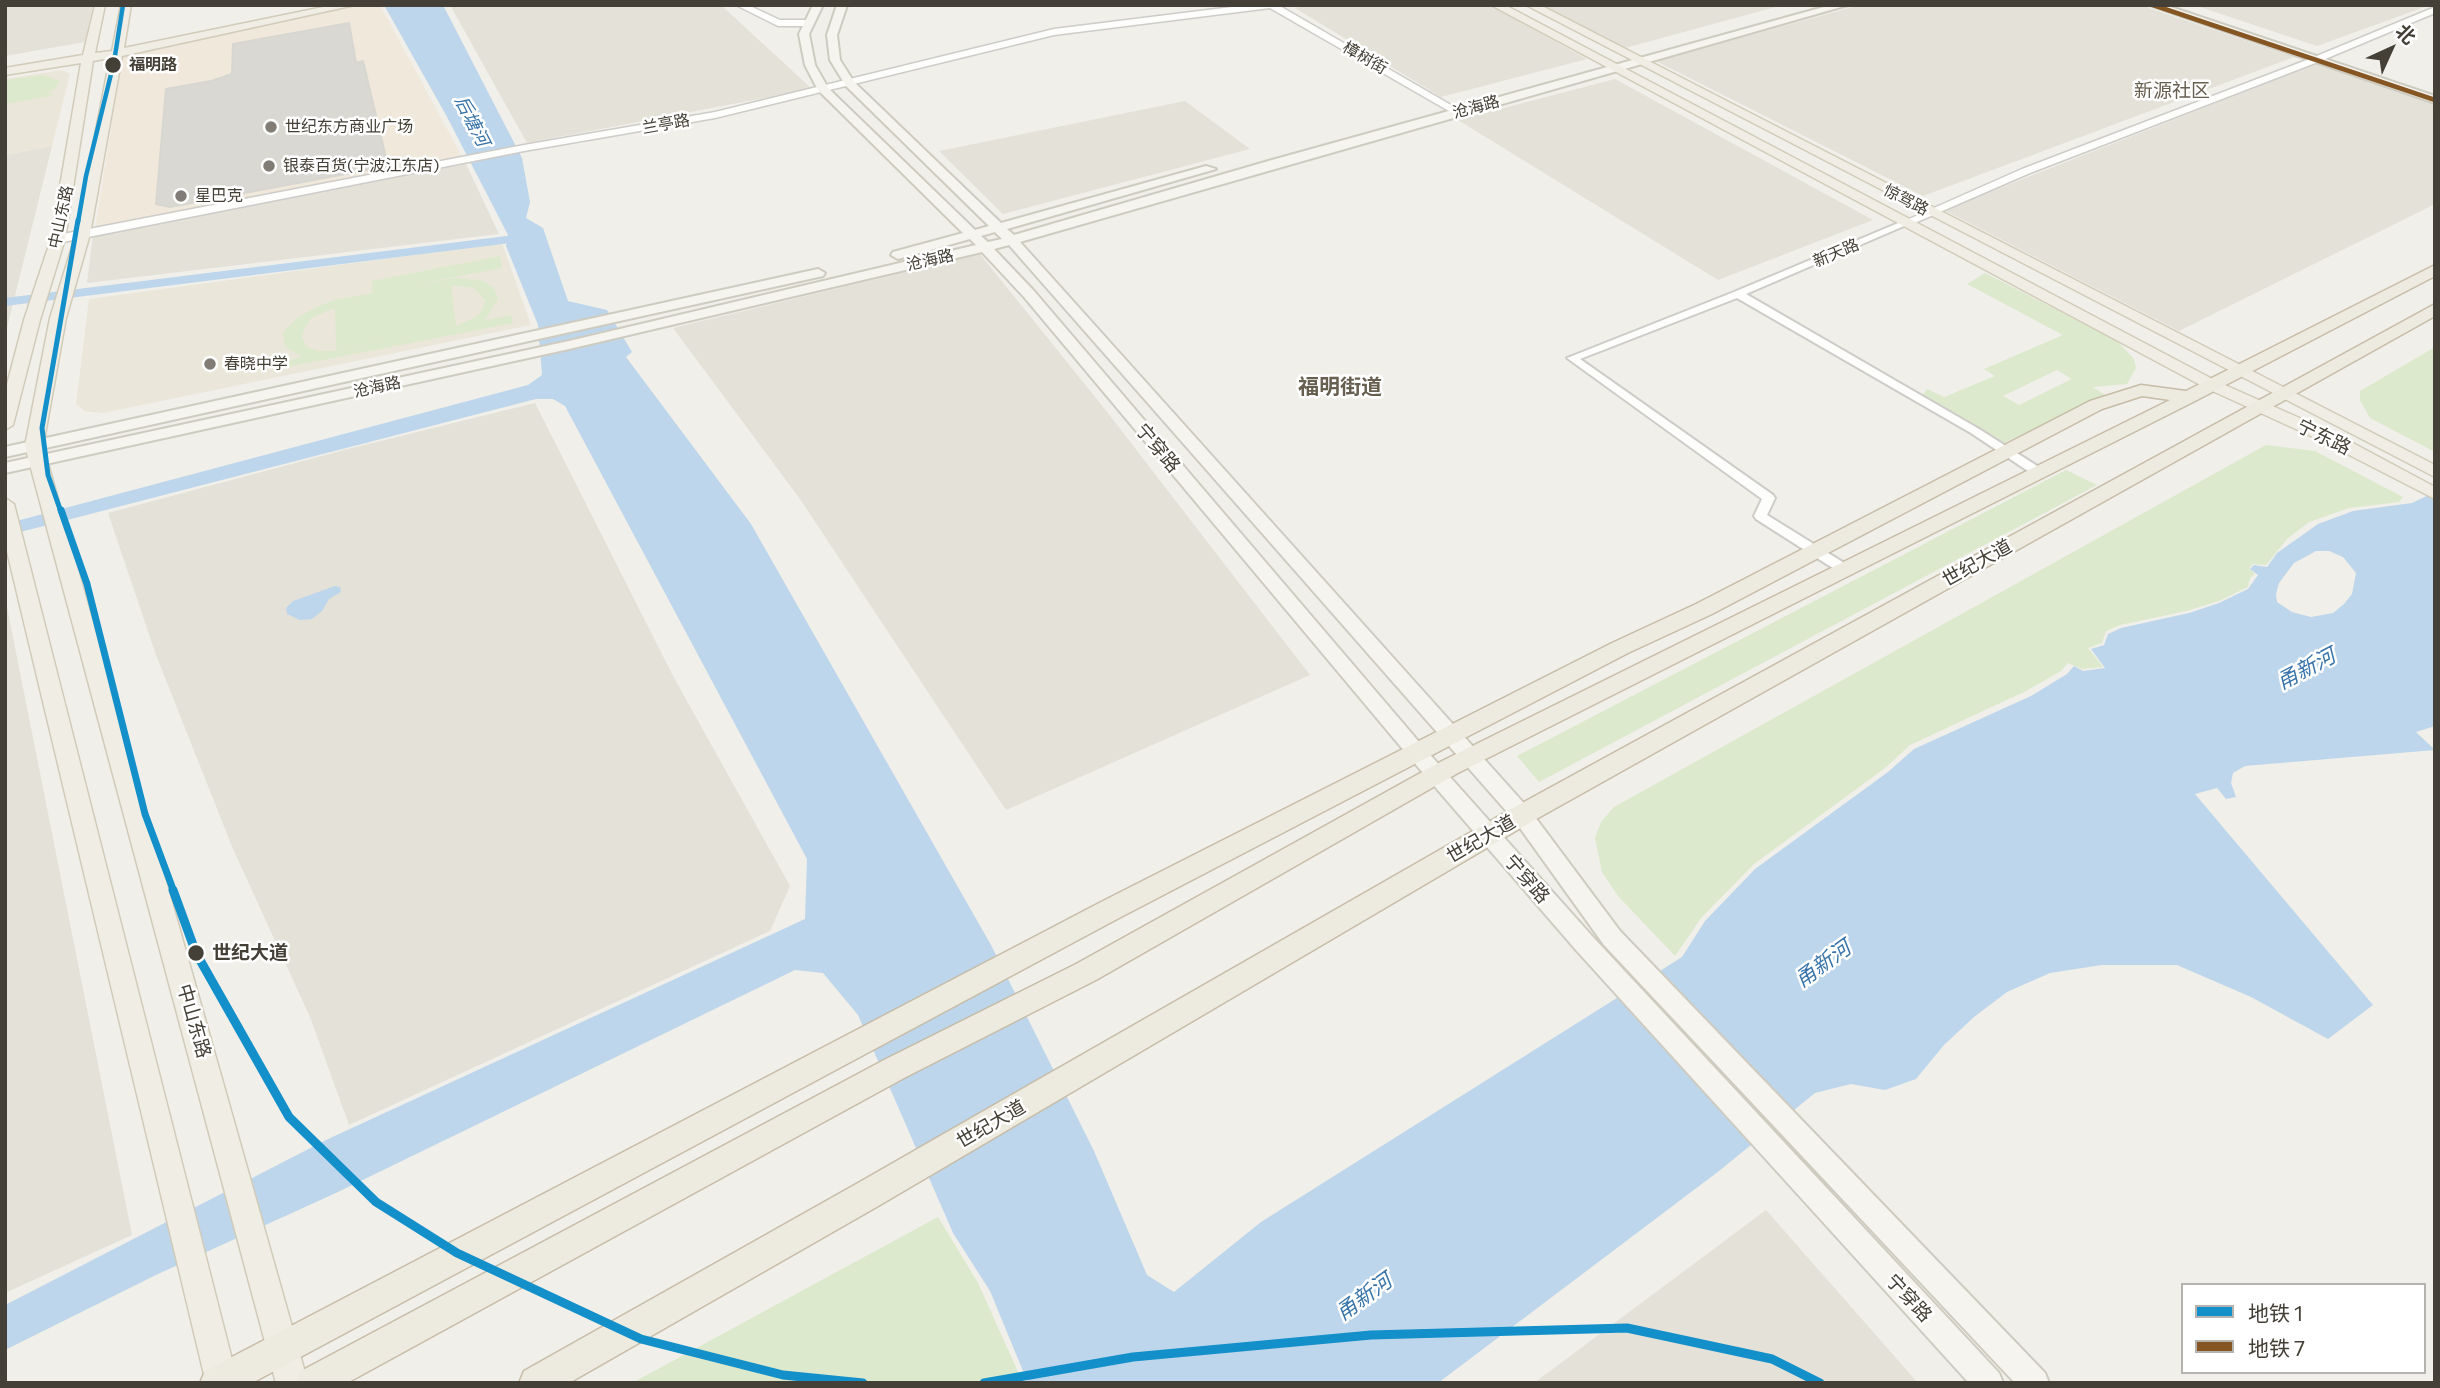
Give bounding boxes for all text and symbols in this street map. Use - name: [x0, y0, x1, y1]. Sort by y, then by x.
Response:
- north arrow: [2356, 14, 2426, 84]
- text: 北: [2391, 19, 2421, 49]
- street label: 樟树街: [1339, 38, 1391, 78]
- marker: 福明路: [103, 55, 123, 75]
- place label: 福明路: [129, 55, 177, 75]
- district label: 新源社区: [2134, 80, 2210, 102]
- water label: 后塘河: [450, 92, 494, 150]
- street label: 沧海路: [1450, 92, 1502, 122]
- street label: 兰亭路: [641, 110, 691, 138]
- place label: 世纪东方商业广场: [285, 117, 413, 137]
- marker: 世纪东方商业广场: [263, 119, 279, 135]
- place label: 银泰百货(宁波江东店): [283, 156, 439, 176]
- marker: 银泰百货(宁波江东店): [261, 158, 277, 174]
- street label: 惊驾路: [1880, 181, 1932, 219]
- street label: 中山东路: [45, 184, 77, 250]
- place label: 星巴克: [195, 186, 243, 206]
- marker: 星巴克: [173, 188, 189, 204]
- street label: 新天路: [1810, 235, 1862, 271]
- street label: 沧海路: [904, 245, 956, 275]
- place label: 春晓中学: [224, 354, 288, 374]
- marker: 春晓中学: [202, 356, 218, 372]
- street label: 沧海路: [352, 373, 402, 401]
- district label: 福明街道: [1298, 374, 1382, 400]
- street label: 宁东路: [2293, 414, 2355, 460]
- street label: 宁穿路: [1131, 419, 1185, 477]
- street label: 世纪大道: [1938, 535, 2016, 591]
- water label: 甬新河: [2272, 643, 2340, 695]
- street label: 世纪大道: [1442, 810, 1520, 868]
- street label: 宁穿路: [1500, 850, 1554, 908]
- water label: 甬新河: [1790, 935, 1856, 993]
- place label: 世纪大道: [212, 942, 288, 964]
- marker: 世纪大道: [186, 943, 206, 963]
- street label: 中山东路: [173, 981, 215, 1061]
- street label: 世纪大道: [952, 1095, 1030, 1153]
- water label: 甬新河: [1331, 1268, 1397, 1326]
- street label: 宁穿路: [1881, 1269, 1937, 1327]
- legend: [2181, 1283, 2426, 1374]
- text: 地铁 1: [2248, 1300, 2303, 1325]
- text: 地铁 7: [2248, 1335, 2305, 1360]

